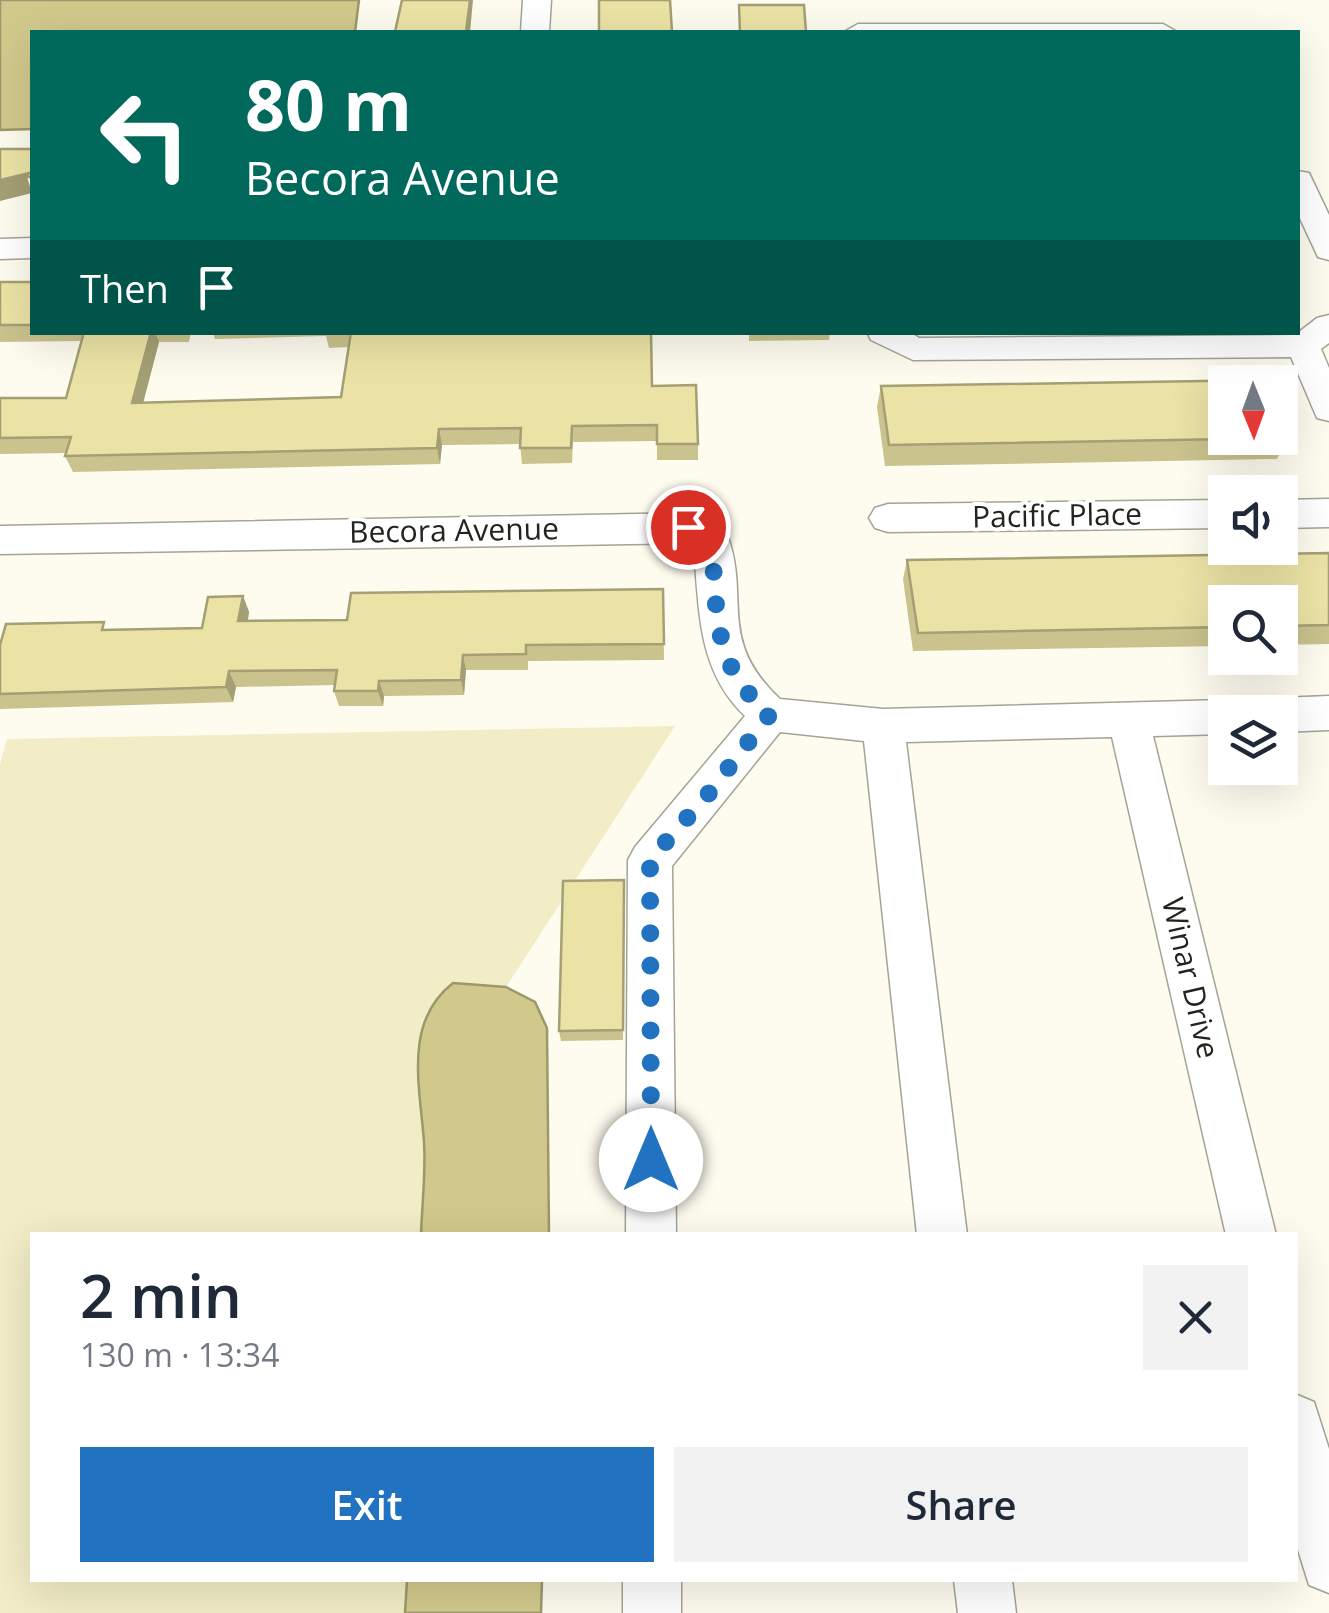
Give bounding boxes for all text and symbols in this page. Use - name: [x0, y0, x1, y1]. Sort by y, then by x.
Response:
- text: 80 m: [245, 56, 412, 152]
- icon: left: [80, 70, 210, 200]
- text: Becora Avenue: [245, 147, 560, 208]
- icon: arrive: [189, 260, 244, 315]
- text: Then: [80, 262, 169, 314]
- north arrow: [1208, 365, 1298, 455]
- map controls: [1208, 365, 1298, 785]
- button: sound: [1208, 475, 1298, 565]
- pin: [646, 485, 731, 570]
- street label: Pacific Place: [972, 493, 1142, 536]
- icon: arrive: [661, 500, 716, 555]
- street label: Becora Avenue: [349, 507, 559, 552]
- button: search: [1208, 585, 1298, 675]
- button: layers: [1208, 695, 1298, 785]
- street label: Winar Drive: [1153, 893, 1230, 1062]
- position arrow: [599, 1108, 703, 1212]
- text: 2 min: [80, 1254, 242, 1336]
- button: close: [1143, 1265, 1248, 1370]
- text: 130 m · 13:34: [80, 1333, 279, 1376]
- button: Exit: [80, 1447, 654, 1562]
- button: Share: [674, 1447, 1248, 1562]

